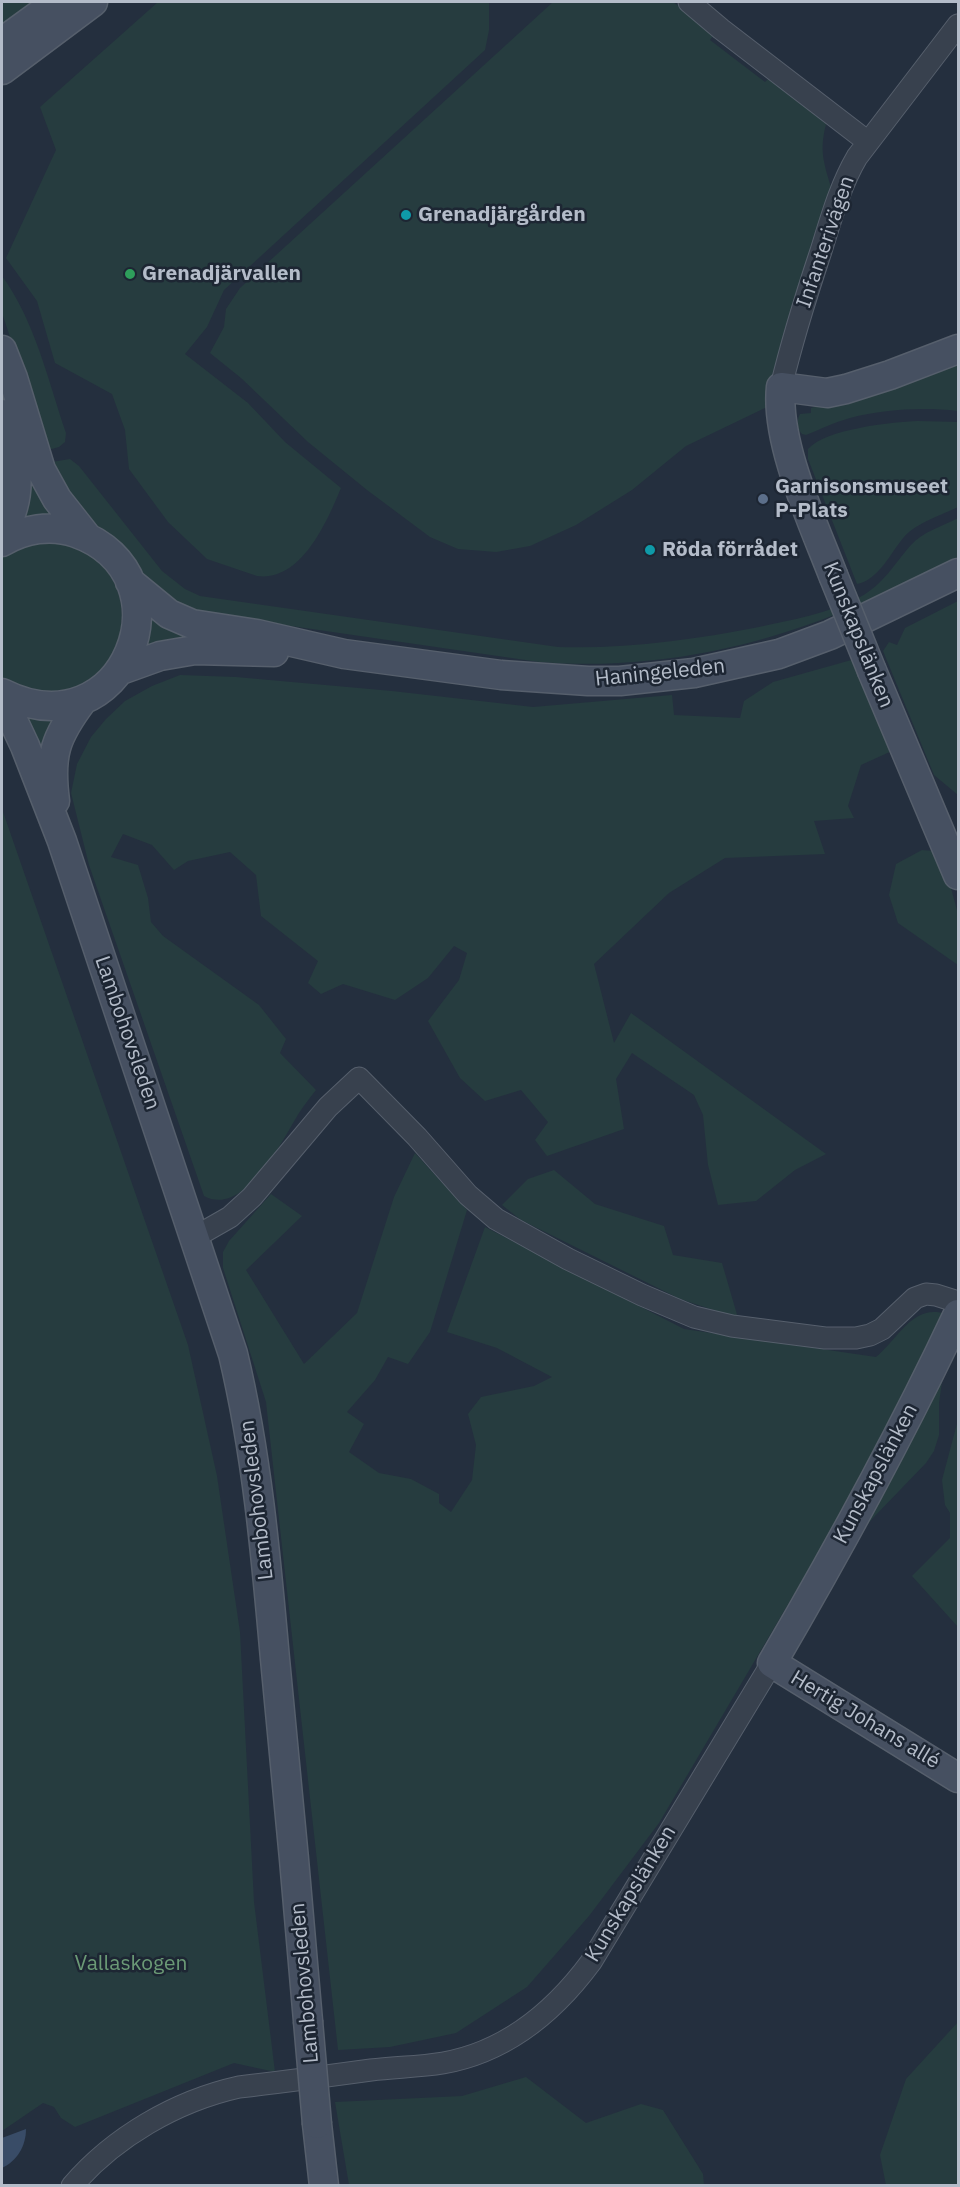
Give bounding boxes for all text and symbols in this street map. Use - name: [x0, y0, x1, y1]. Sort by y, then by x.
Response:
- street label: Infanterivägen: [792, 173, 860, 311]
- place label: Grenadjärgården: [418, 202, 586, 228]
- marker: Grenadjärgården: [399, 208, 413, 222]
- place label: Grenadjärvallen: [142, 261, 301, 287]
- marker: Grenadjärvallen: [123, 267, 137, 281]
- place label: Garnisonsmuseet P-Plats: [775, 474, 948, 524]
- marker: Garnisonsmuseet P-Plats: [756, 492, 770, 506]
- place label: Röda förrådet: [662, 537, 798, 563]
- marker: Röda förrådet: [643, 543, 657, 557]
- street label: Kunskapslänken: [817, 559, 899, 711]
- street label: Haningeleden: [594, 654, 726, 692]
- street label: Lambohovsleden: [89, 953, 165, 1113]
- street label: Kunskapslänken: [829, 1400, 923, 1548]
- street label: Lambohovsleden: [235, 1419, 279, 1581]
- street label: Hertig Johans allé: [786, 1666, 944, 1774]
- street label: Kunskapslänken: [580, 1821, 682, 1967]
- street label: Lambohovsleden: [285, 1902, 325, 2064]
- park label: Vallaskogen: [74, 1951, 188, 1977]

